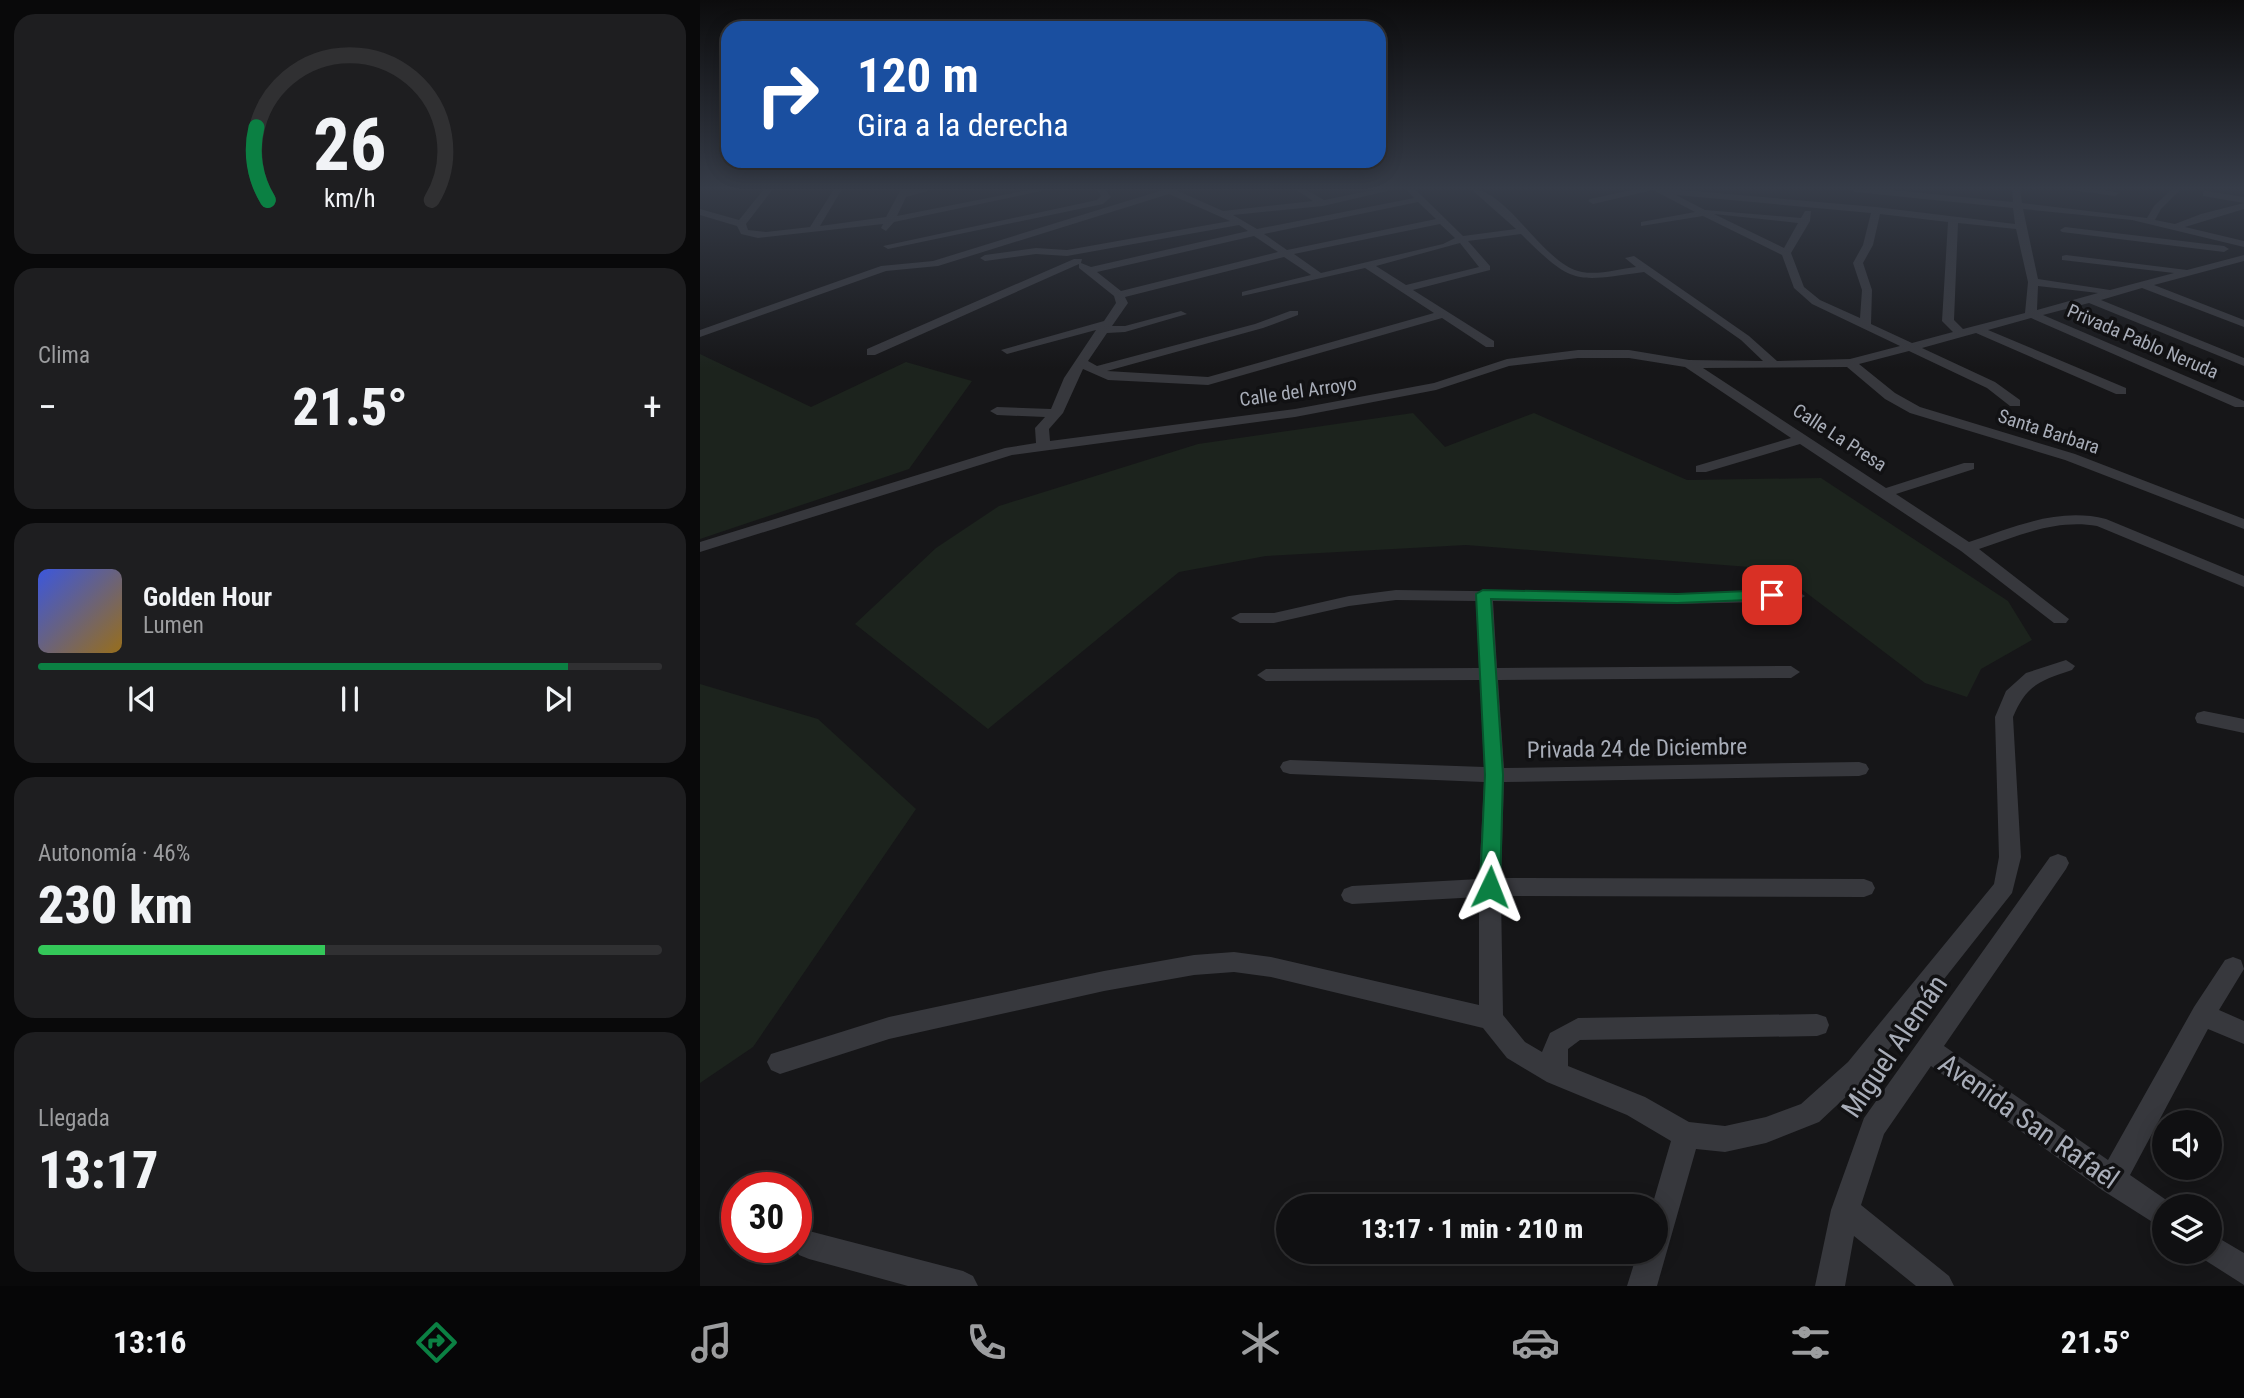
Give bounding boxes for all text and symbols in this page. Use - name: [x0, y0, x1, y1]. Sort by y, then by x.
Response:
- text: 120 m: [857, 47, 979, 104]
- icon: right: [742, 49, 833, 140]
- text: 26: [313, 103, 387, 189]
- text: Gira a la derecha: [857, 106, 1069, 144]
- text: km/h: [324, 184, 376, 213]
- street label: Privada Pablo Neruda: [2064, 299, 2222, 384]
- text: Clima: [38, 342, 90, 369]
- street label: Calle del Arroyo: [1238, 372, 1358, 411]
- text: 21.5°: [292, 377, 408, 438]
- text: −: [38, 385, 57, 429]
- text: +: [643, 385, 662, 429]
- street label: Calle La Presa: [1789, 399, 1891, 476]
- street label: Santa Barbara: [1995, 404, 2103, 459]
- pin: [1742, 565, 1802, 625]
- icon: arrive: [1753, 576, 1791, 614]
- text: Golden Hour: [143, 582, 272, 612]
- text: Lumen: [143, 612, 204, 639]
- icon: previous: [123, 680, 161, 718]
- icon: pause: [331, 680, 369, 718]
- icon: next: [539, 680, 577, 718]
- street label: Privada 24 de Diciembre: [1527, 733, 1747, 764]
- text: Autonomía · 46%: [38, 840, 190, 867]
- position arrow: [1453, 850, 1527, 924]
- text: 230 km: [38, 875, 193, 936]
- street label: Miguel Alemán: [1835, 969, 1954, 1124]
- street label: Avenida San Rafaél: [1932, 1047, 2125, 1196]
- text: Llegada: [38, 1105, 110, 1132]
- map controls: [2152, 1110, 2222, 1264]
- button: sound: [2152, 1110, 2222, 1180]
- text: 13:17: [38, 1140, 158, 1201]
- speed limit sign: 30: [721, 1172, 812, 1263]
- button: layers: [2152, 1194, 2222, 1264]
- text: 13:17 · 1 min · 210 m: [1361, 1214, 1583, 1244]
- icon: directions: [412, 1318, 461, 1367]
- icon: music: [687, 1318, 736, 1367]
- icon: phone: [962, 1318, 1011, 1367]
- icon: climate: [1236, 1318, 1285, 1367]
- icon: car: [1511, 1318, 1560, 1367]
- icon: filters: [1786, 1318, 1835, 1367]
- text: 13:16: [113, 1323, 186, 1361]
- text: 21.5°: [2061, 1323, 2131, 1361]

